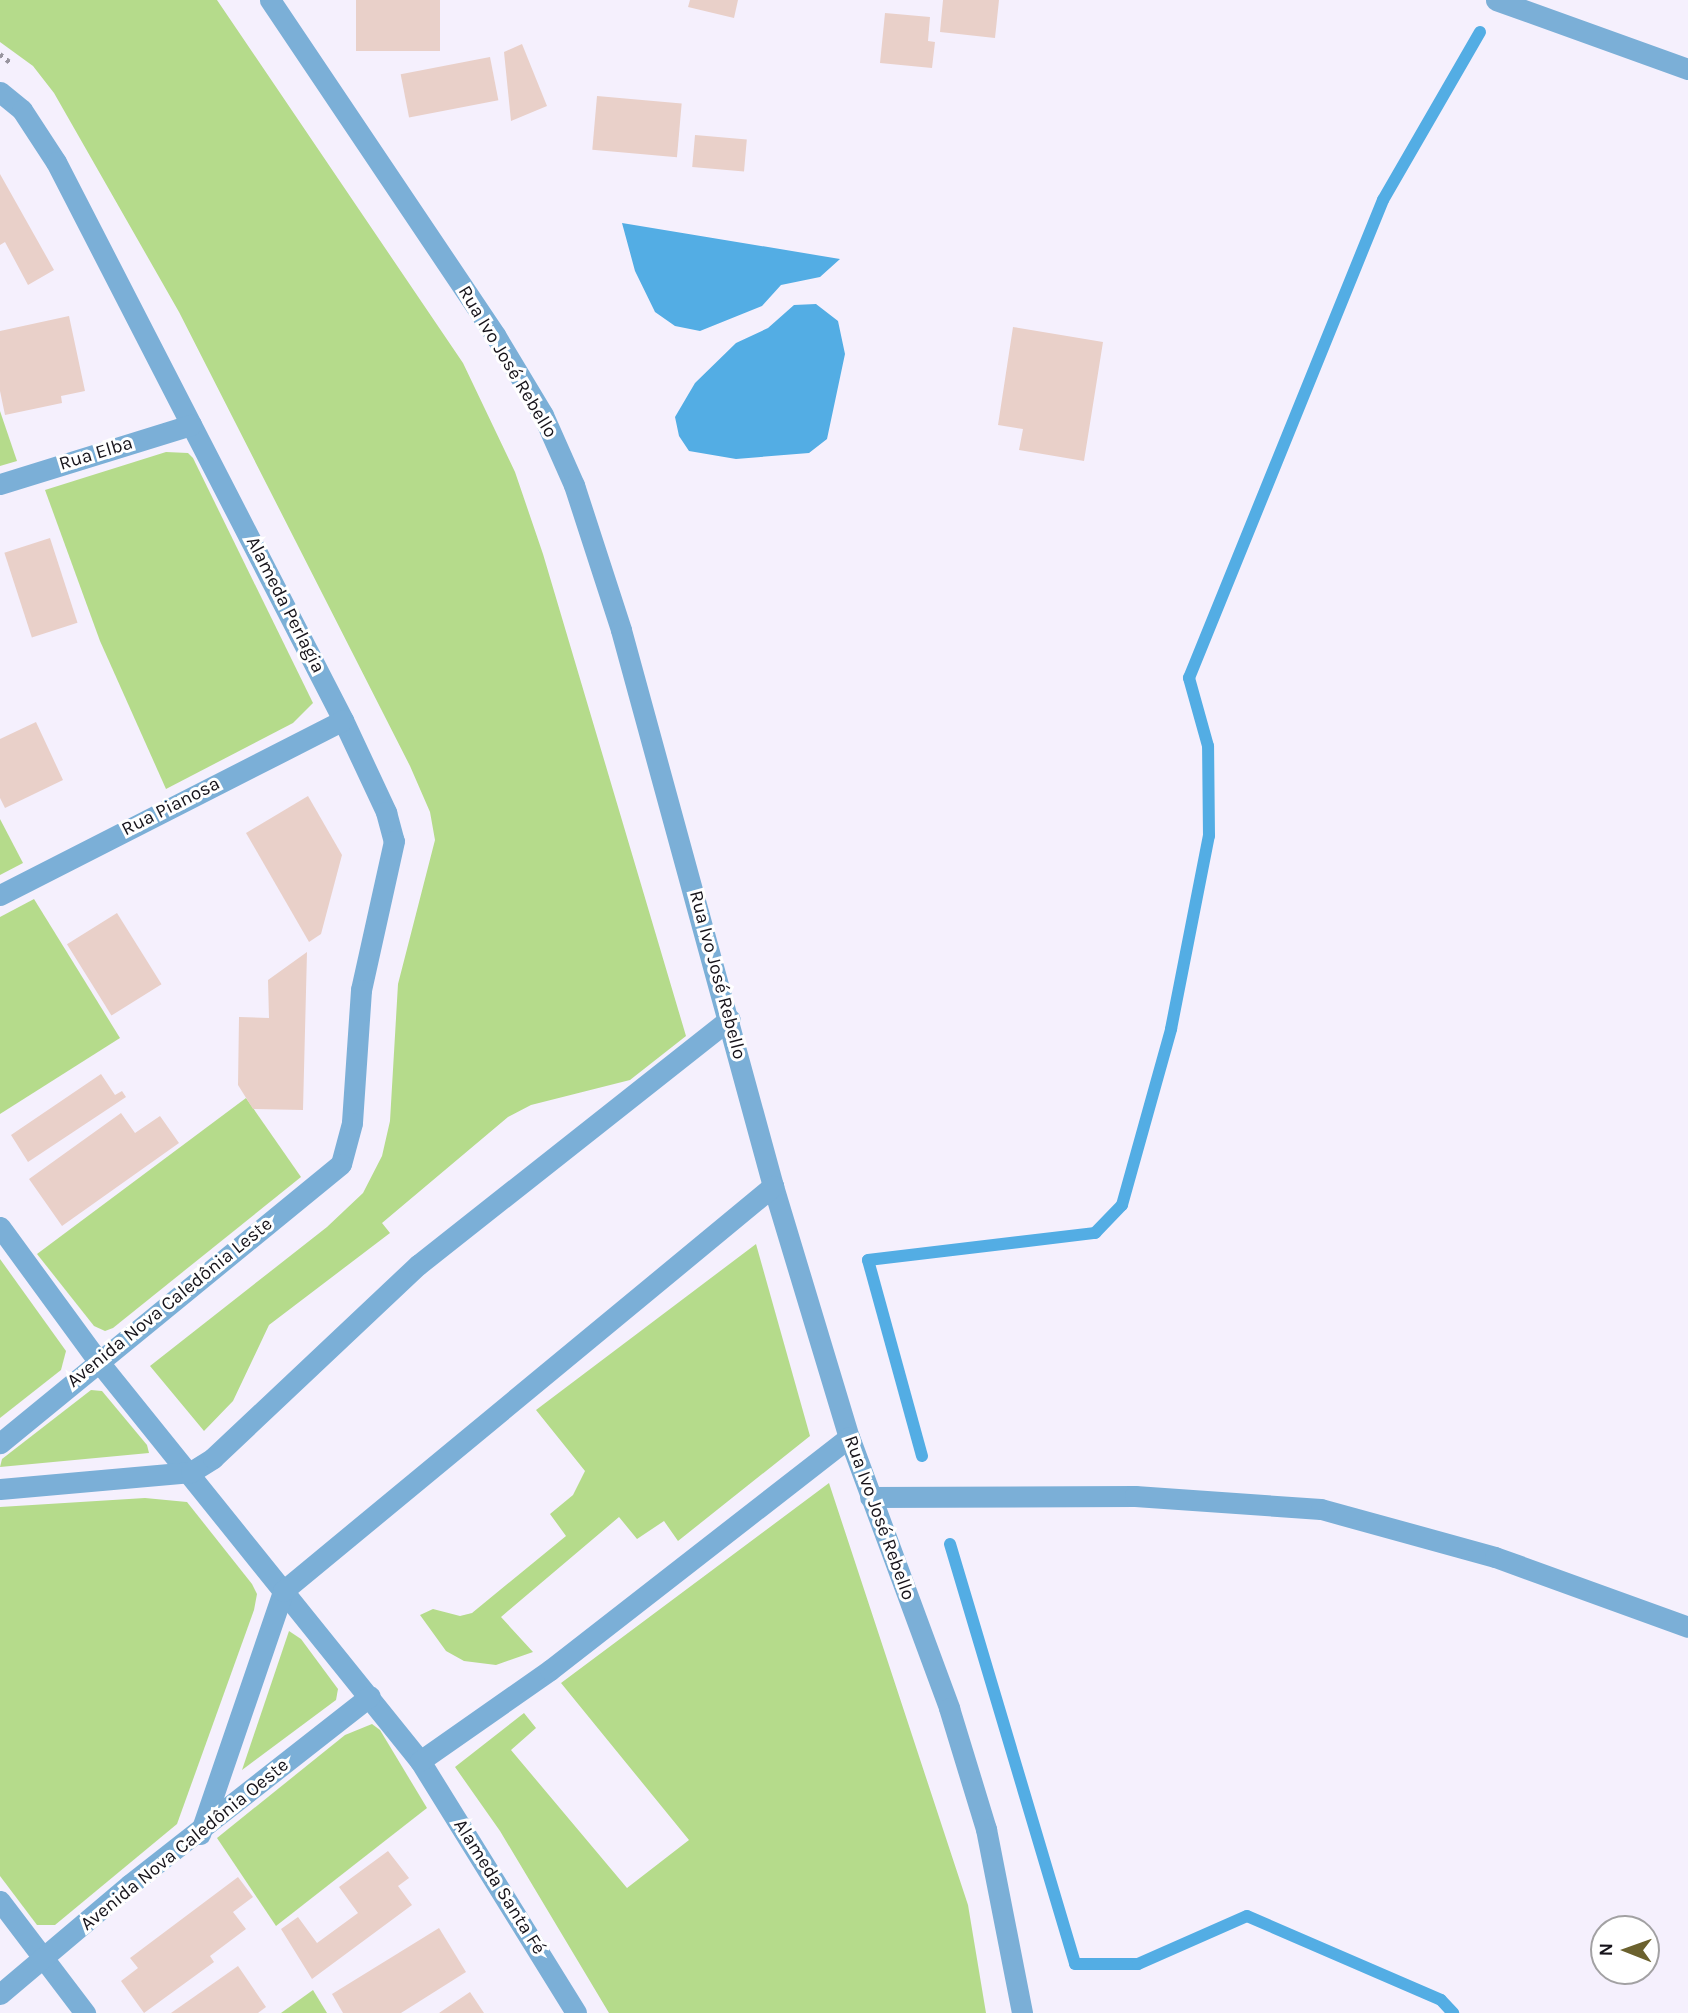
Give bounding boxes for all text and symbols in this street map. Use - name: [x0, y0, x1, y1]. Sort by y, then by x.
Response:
- street label: Rua Ivo José Rebello: [453, 282, 561, 442]
- street label: Rua Elba: [56, 432, 136, 476]
- street label: Alameda Perlagia: [241, 533, 329, 677]
- street label: Rua Pianosa: [118, 773, 224, 841]
- street label: Rua Ivo José Rebello: [684, 888, 750, 1062]
- street label: Avenida Nova Caledônia Leste: [63, 1213, 277, 1393]
- street label: Rua Ivo José Rebello: [839, 1433, 919, 1603]
- street label: Avenida Nova Caledônia Oeste: [76, 1754, 294, 1936]
- street label: Alameda Santa Fé: [448, 1815, 550, 1959]
- north arrow: [1590, 1915, 1660, 1985]
- text: N: [1595, 1943, 1617, 1957]

